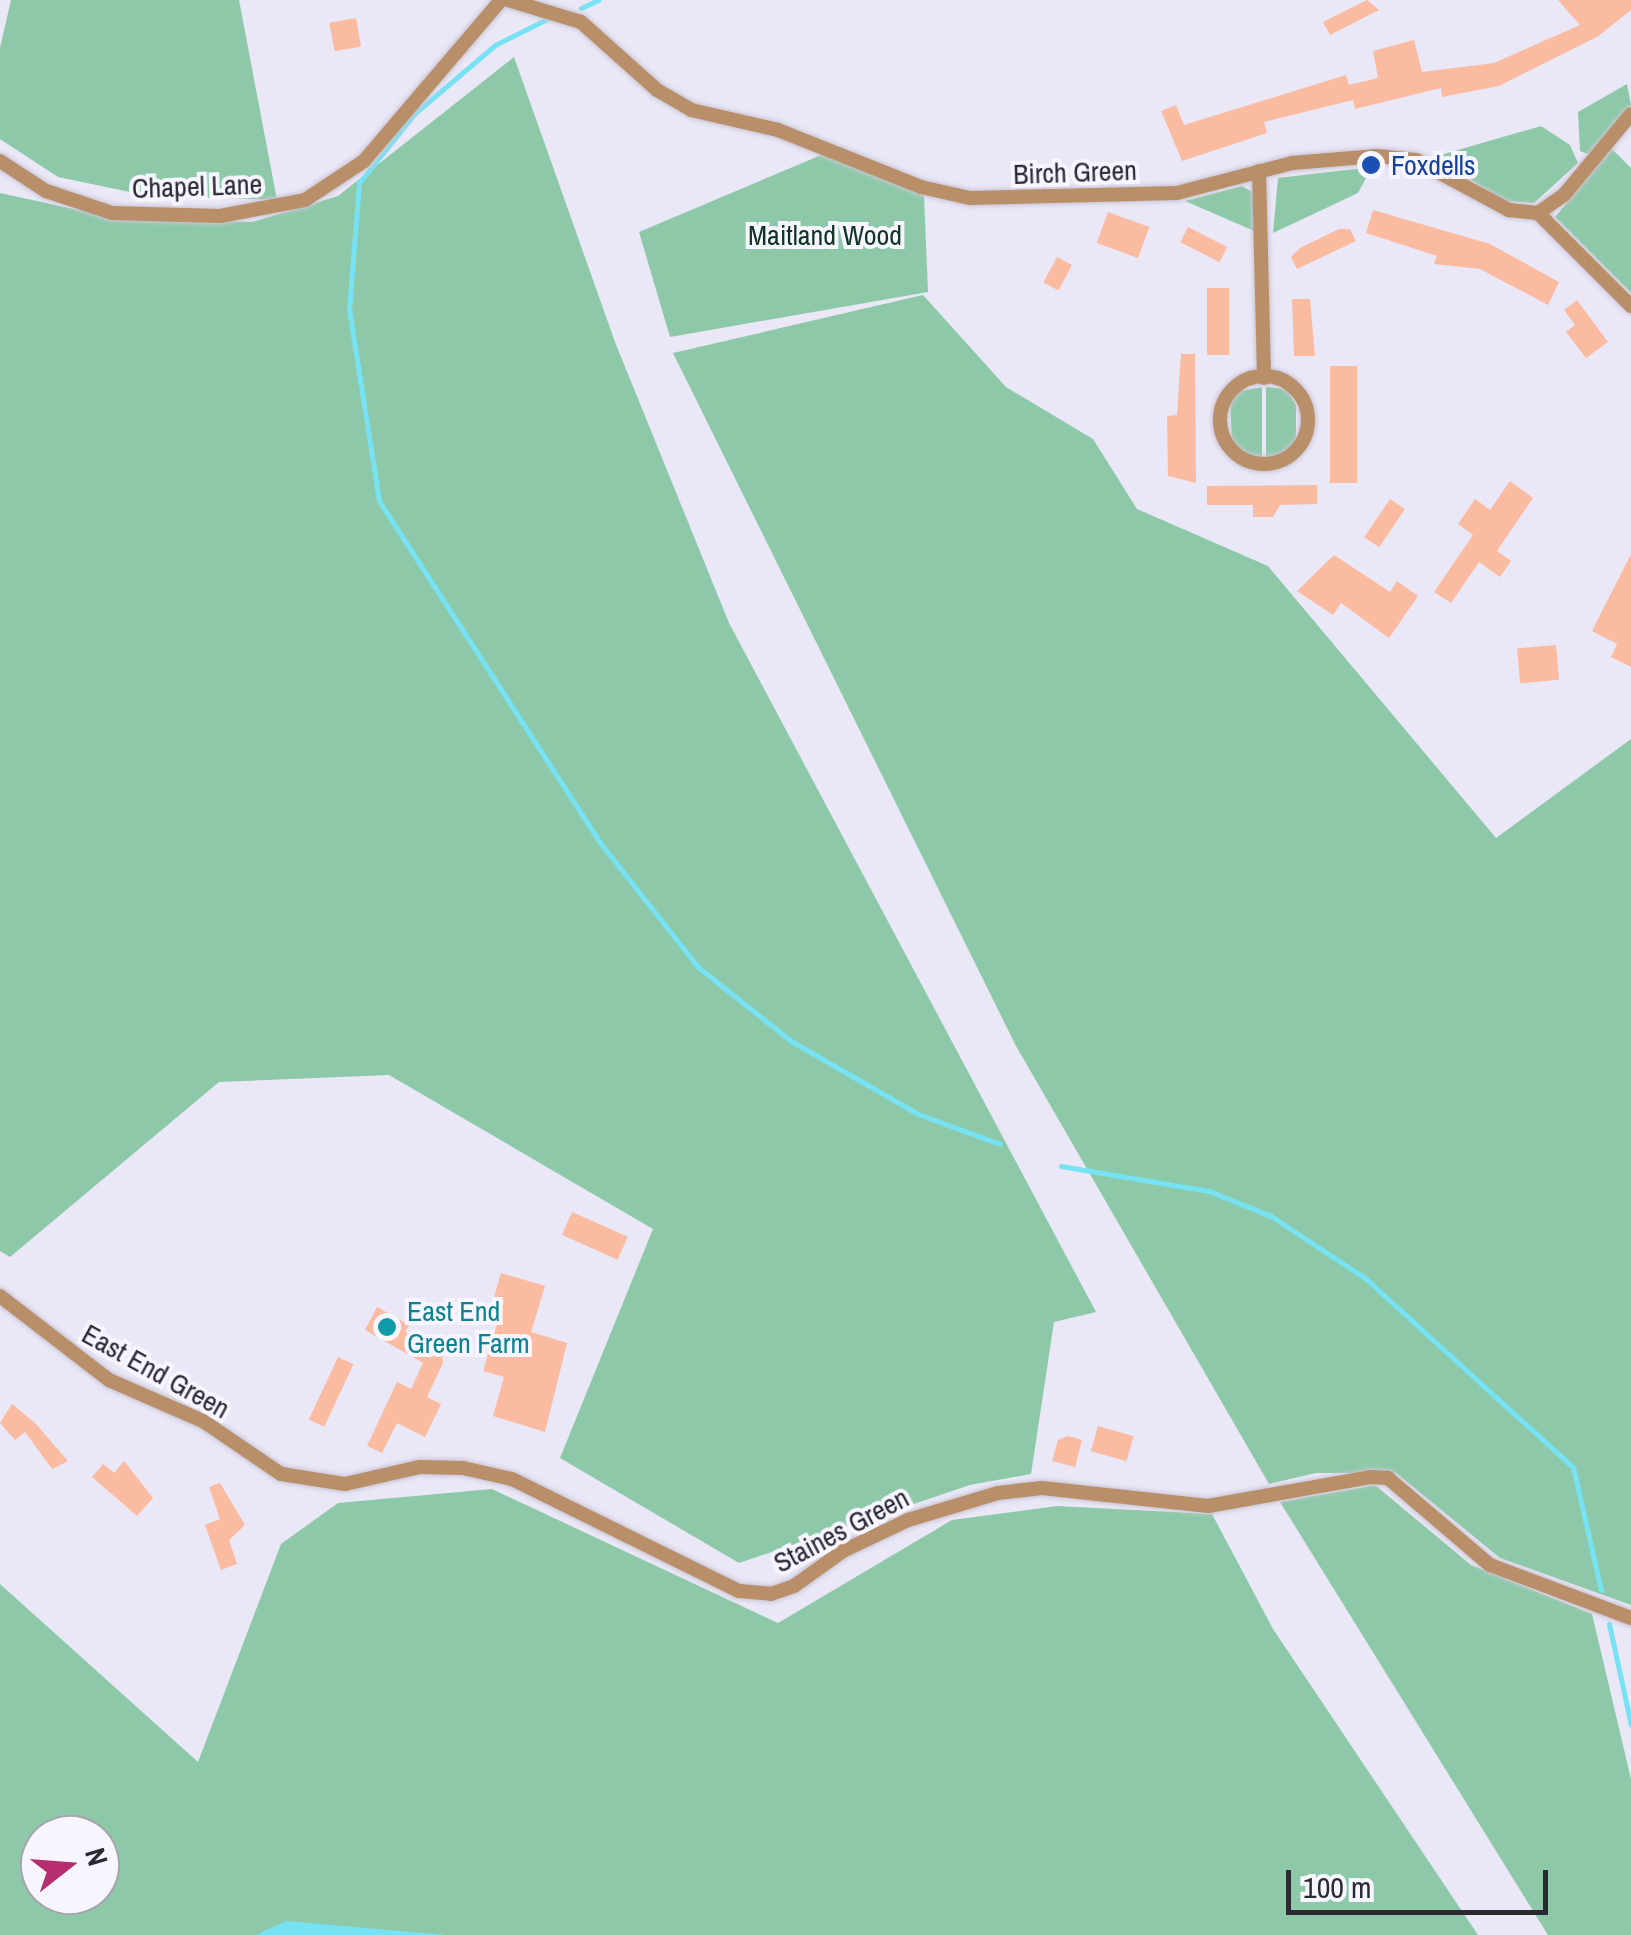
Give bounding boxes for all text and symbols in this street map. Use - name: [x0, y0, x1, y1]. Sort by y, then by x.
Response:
- place label: Foxdells: [1391, 148, 1475, 182]
- street label: Birch Green: [1013, 153, 1137, 191]
- marker: Foxdells: [1360, 154, 1382, 176]
- street label: Chapel Lane: [131, 167, 263, 205]
- park label: Maitland Wood: [748, 218, 902, 252]
- place label: East End Green Farm: [407, 1294, 530, 1360]
- marker: East End Green Farm: [376, 1316, 398, 1338]
- street label: East End Green: [76, 1317, 236, 1425]
- street label: Staines Green: [768, 1480, 914, 1580]
- north arrow: [20, 1815, 120, 1915]
- text: N: [76, 1843, 117, 1870]
- scale bar: [1291, 1850, 1554, 1912]
- text: 100 m: [1303, 1867, 1371, 1907]

